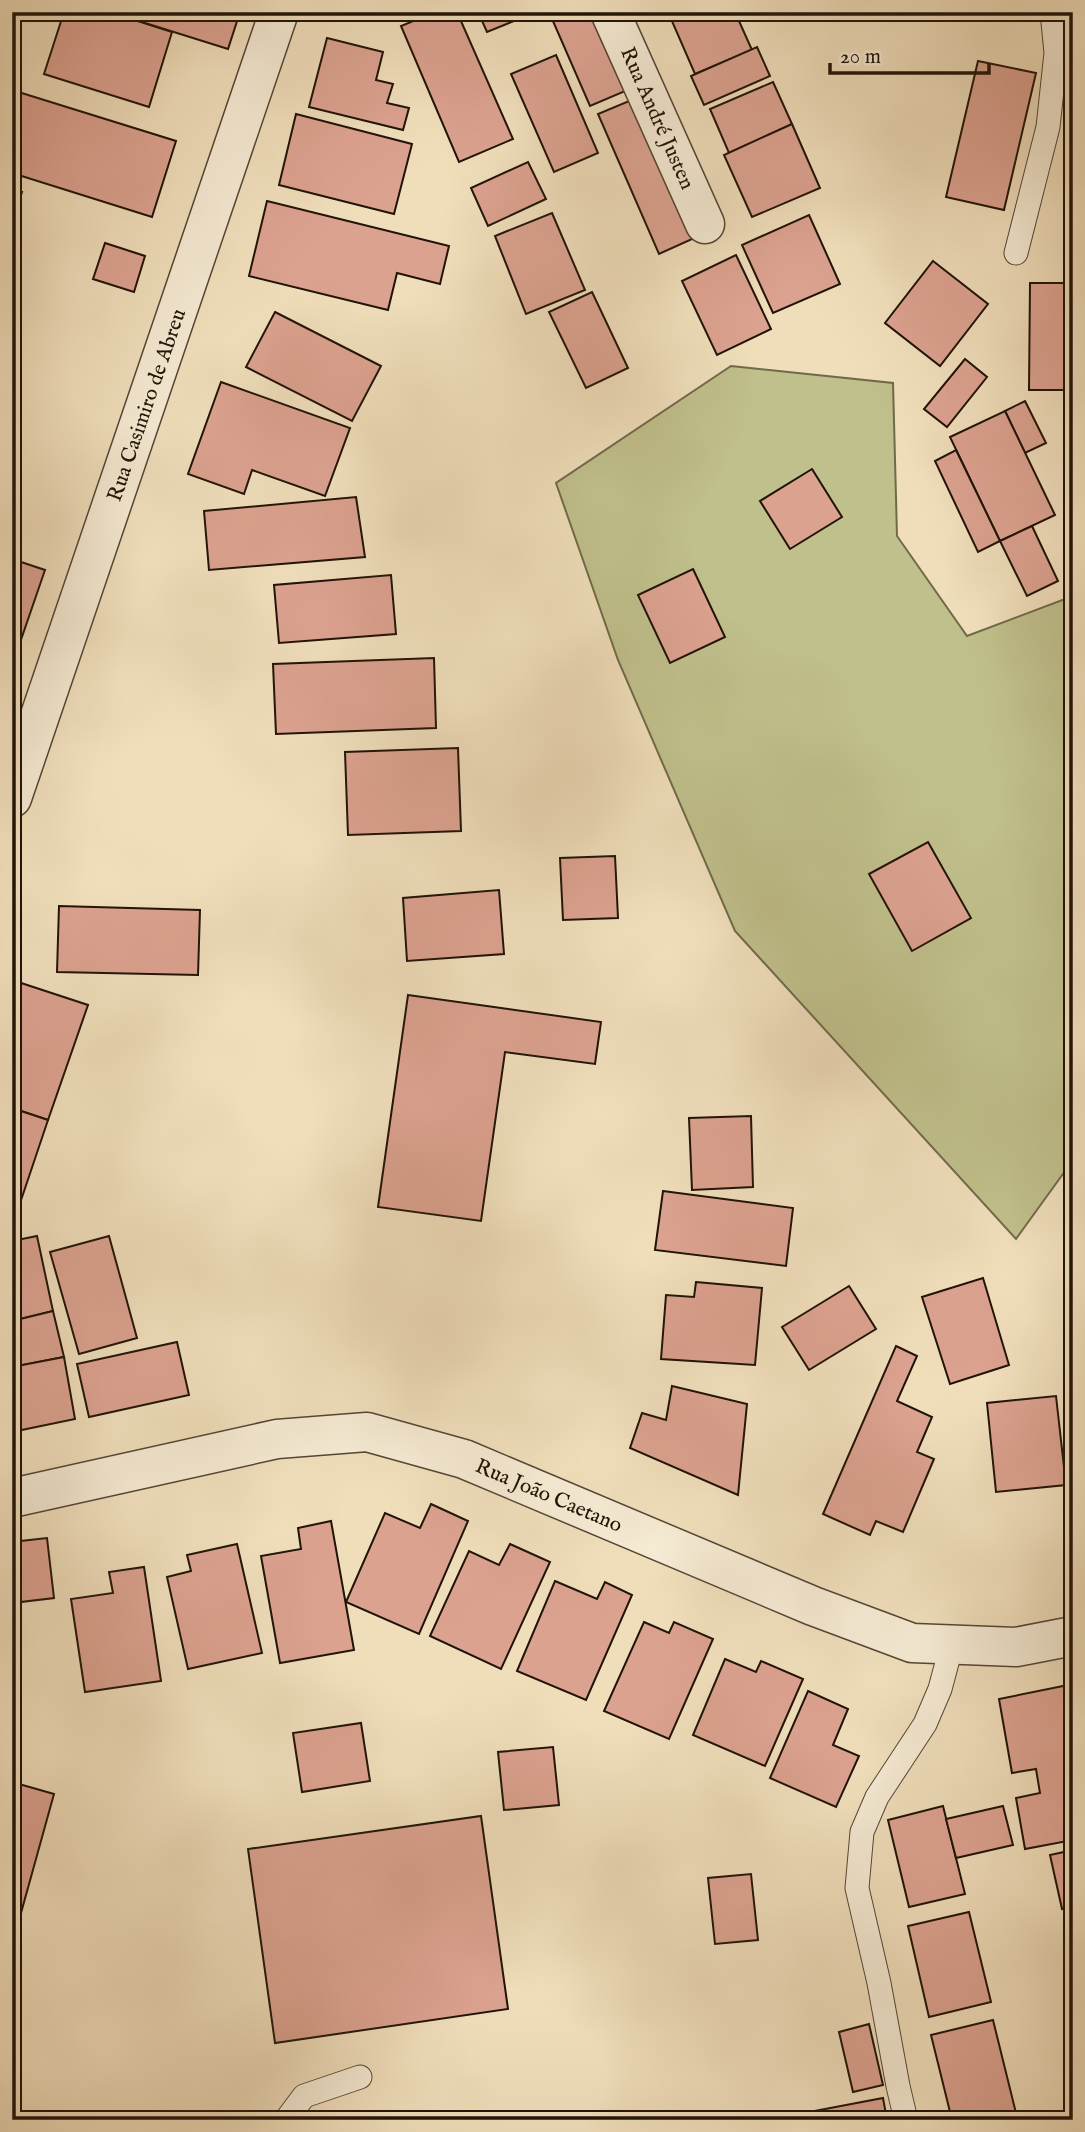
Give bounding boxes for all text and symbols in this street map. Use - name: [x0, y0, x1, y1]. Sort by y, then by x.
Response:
- scale bar: [830, 32, 989, 76]
- street label: Rua André Justen: [613, 43, 700, 194]
- text: 20 m: [840, 44, 881, 71]
- street label: Rua Casimiro de Abreu: [102, 306, 193, 505]
- street label: Rua João Caetano: [471, 1453, 626, 1540]

